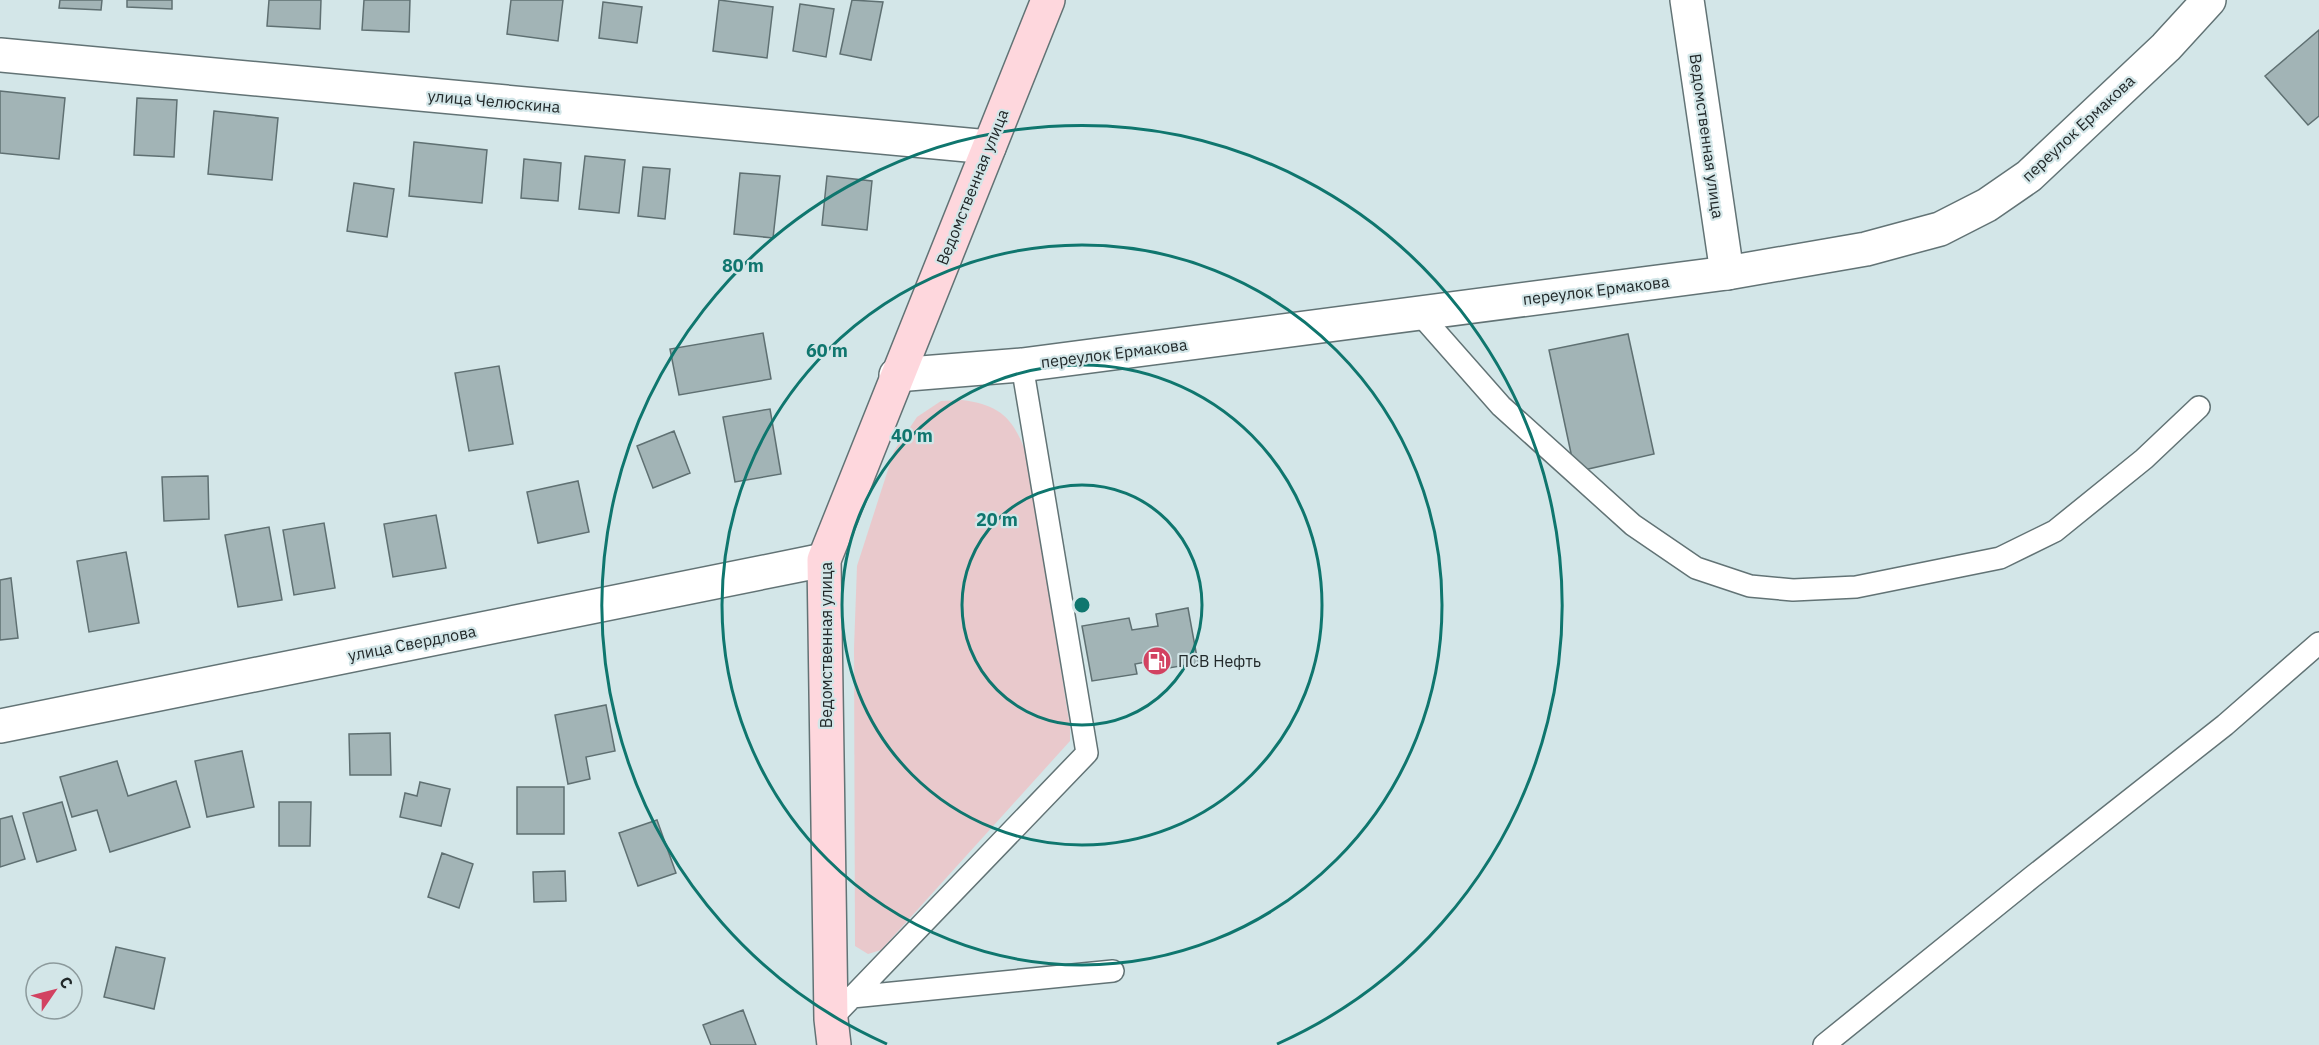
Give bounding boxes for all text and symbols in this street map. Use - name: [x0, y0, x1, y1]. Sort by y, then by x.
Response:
- street label: Ведомственная улица: [1686, 52, 1729, 220]
- street label: переулок Ермакова: [2017, 70, 2139, 186]
- street label: улица Челюскина: [427, 85, 562, 117]
- street label: Ведомственная улица: [932, 106, 1013, 268]
- text: 80 m: [722, 254, 764, 277]
- street label: переулок Ермакова: [1522, 271, 1671, 309]
- street label: переулок Ермакова: [1040, 334, 1189, 372]
- text: 60 m: [806, 339, 848, 362]
- text: 40 m: [891, 424, 933, 447]
- text: 20 m: [976, 508, 1018, 531]
- street label: Ведомственная улица: [816, 561, 836, 728]
- centre of rings: [1072, 595, 1092, 615]
- street label: улица Свердлова: [346, 621, 478, 665]
- fuel station icon: ПСВ Нефть: [1141, 645, 1173, 677]
- place label: ПСВ Нефть: [1178, 651, 1261, 671]
- north arrow: [24, 961, 84, 1021]
- text: С: [55, 972, 77, 992]

